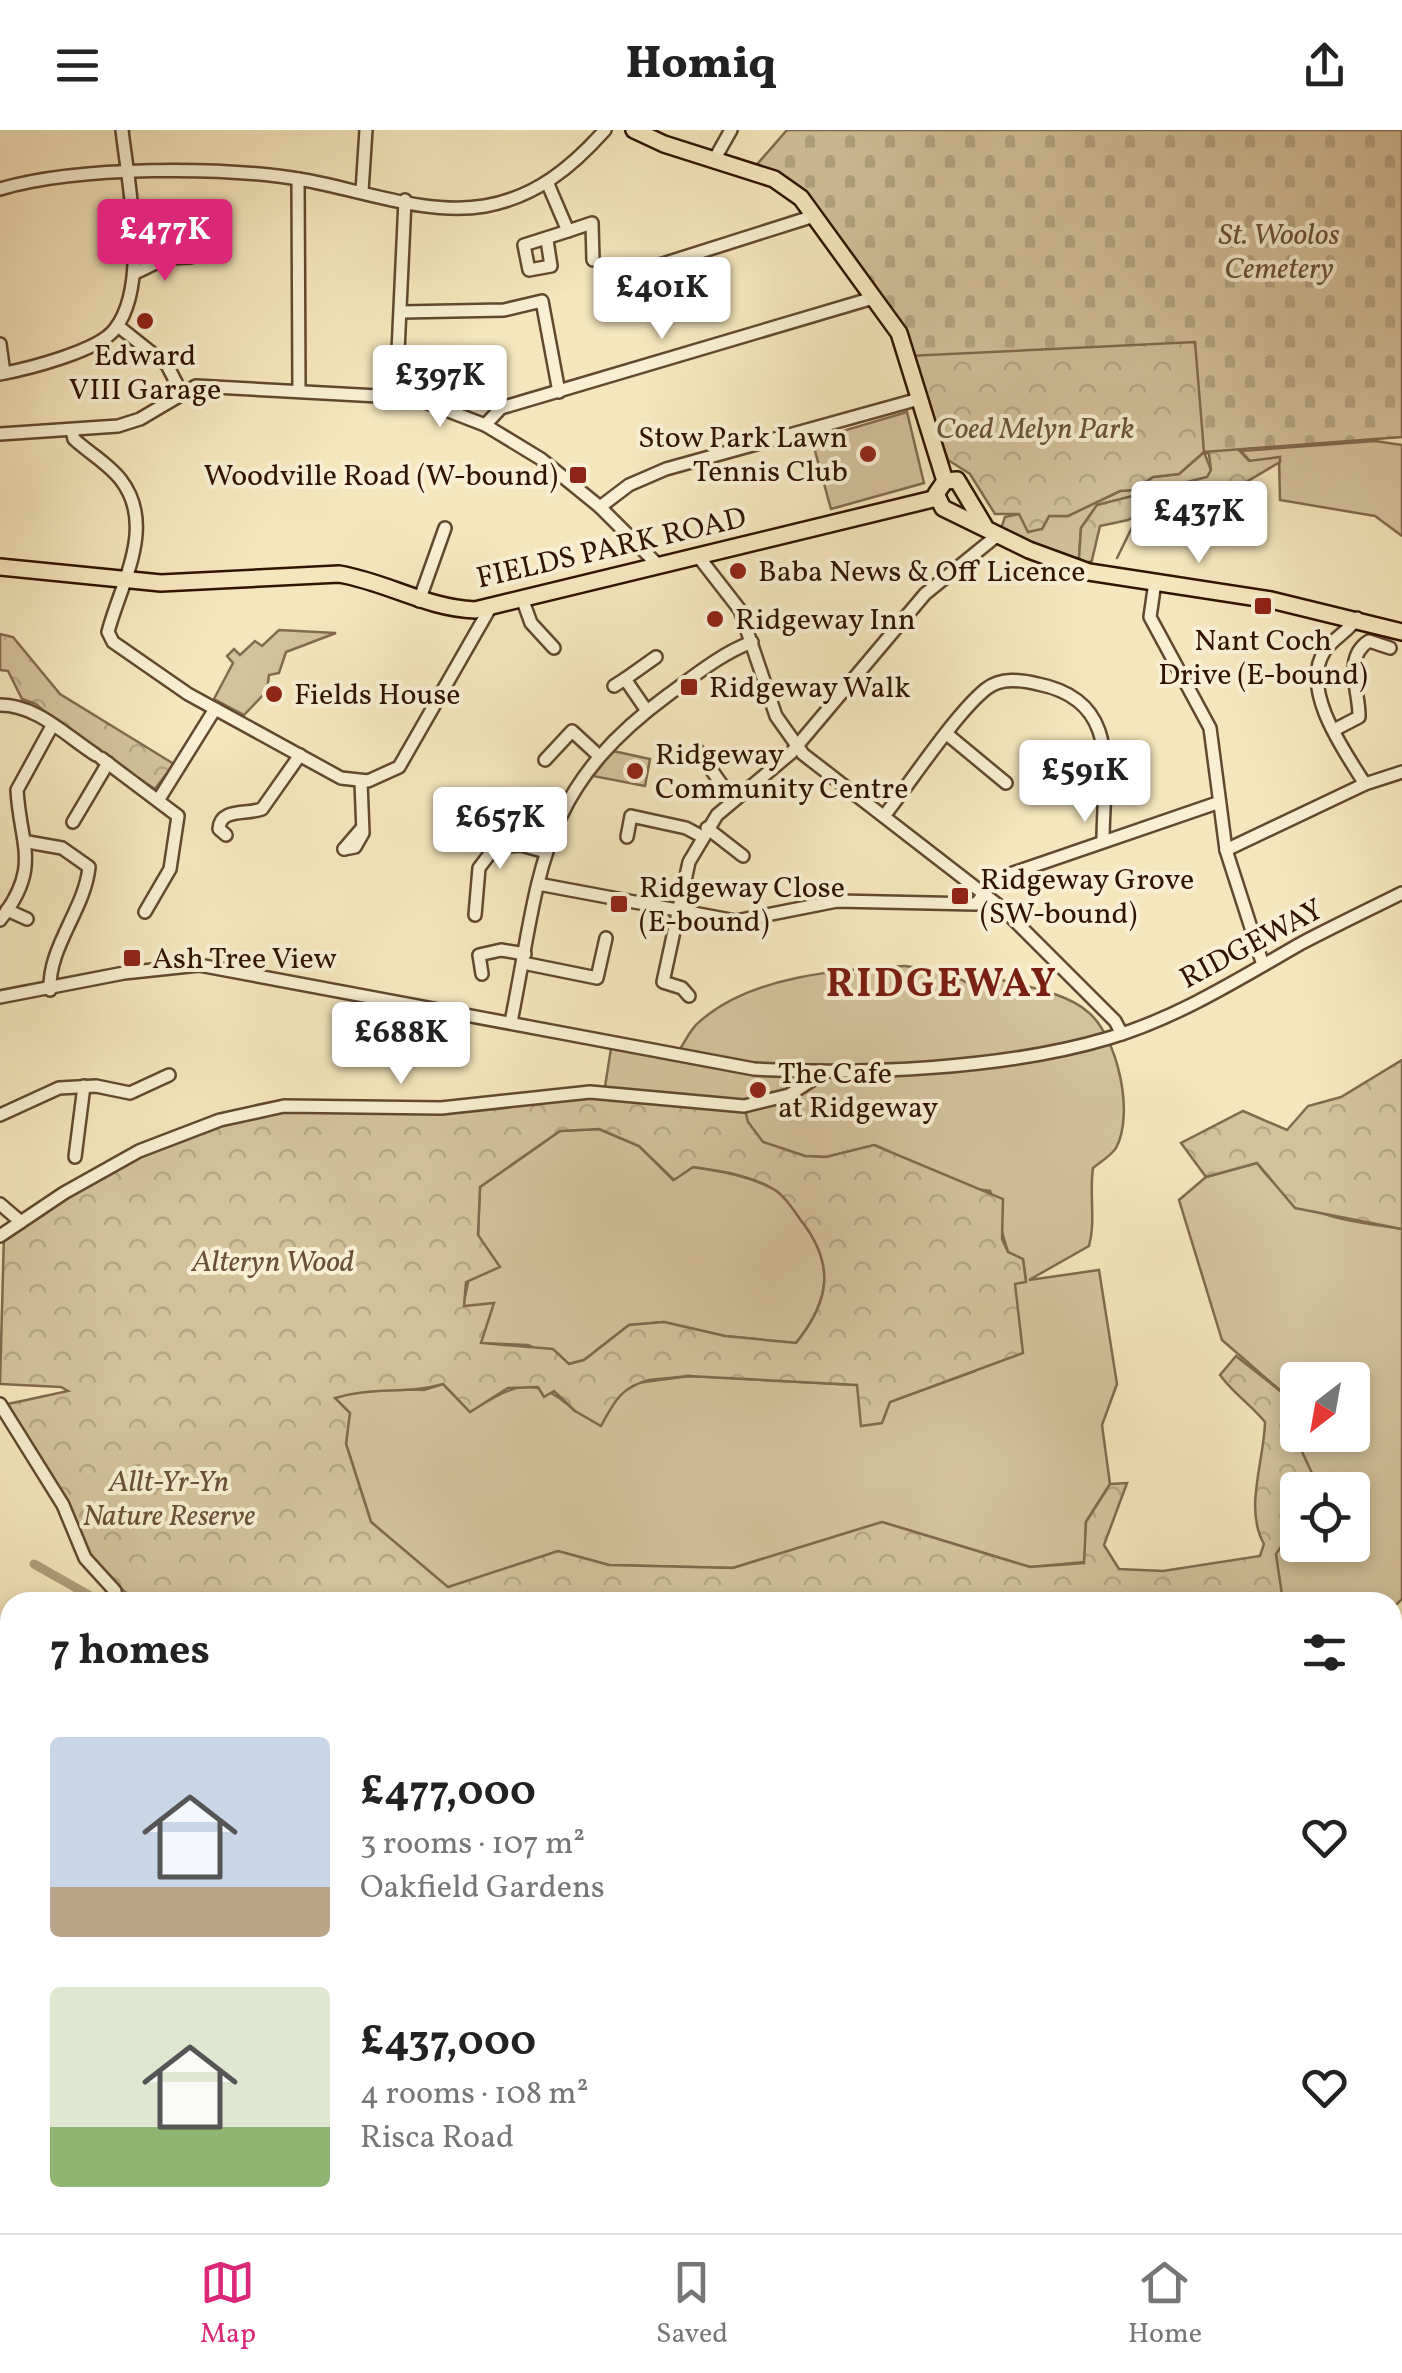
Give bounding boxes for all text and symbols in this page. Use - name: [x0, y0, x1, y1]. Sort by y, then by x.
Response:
- text: Homiq: [626, 34, 776, 97]
- icon: menu: [50, 38, 105, 93]
- icon: share: [1297, 38, 1352, 93]
- pin: £477K: [95, 199, 235, 284]
- text: £477K: [119, 209, 211, 253]
- park label: St. Woolos Cemetery: [1219, 215, 1339, 291]
- pin: £401K: [592, 257, 732, 342]
- text: £401K: [616, 267, 709, 311]
- marker: Edward VIII Garage: [134, 310, 156, 332]
- place label: Edward VIII Garage: [69, 336, 221, 412]
- pin: £397K: [370, 345, 510, 430]
- text: £397K: [395, 355, 485, 399]
- park label: Coed Melyn Park: [936, 409, 1134, 451]
- place label: Stow Park Lawn Tennis Club: [638, 418, 848, 494]
- marker: Stow Park Lawn Tennis Club: [857, 443, 879, 465]
- place label: Woodville Road (W-bound): [203, 456, 558, 498]
- marker: Woodville Road (W-bound): [567, 464, 589, 486]
- pin: £437K: [1129, 481, 1269, 566]
- text: £437K: [1153, 491, 1245, 535]
- street label: FIELDS PARK ROAD: [472, 497, 750, 600]
- place label: Baba News & Off Licence: [758, 552, 1085, 594]
- marker: Baba News & Off Licence: [727, 560, 749, 582]
- marker: Nant Coch Drive (E-bound): [1252, 595, 1274, 617]
- place label: Ridgeway Inn: [735, 600, 916, 642]
- marker: Ridgeway Inn: [704, 608, 726, 630]
- place label: Nant Coch Drive (E-bound): [1158, 621, 1368, 697]
- place label: Ridgeway Walk: [709, 668, 911, 710]
- place label: Fields House: [294, 675, 460, 717]
- marker: Ridgeway Walk: [678, 676, 700, 698]
- marker: Fields House: [263, 683, 285, 705]
- place label: Ridgeway Community Centre: [655, 735, 908, 811]
- pin: £591K: [1015, 740, 1155, 825]
- text: £591K: [1041, 750, 1129, 794]
- marker: Ridgeway Community Centre: [624, 760, 646, 782]
- pin: £657K: [430, 787, 570, 872]
- text: £657K: [455, 797, 545, 841]
- place label: Ridgeway Grove (SW-bound): [980, 860, 1194, 936]
- place label: Ridgeway Close (E-bound): [639, 868, 845, 944]
- marker: Ridgeway Grove (SW-bound): [949, 885, 971, 907]
- street label: RIDGEWAY: [1173, 889, 1331, 1000]
- marker: Ridgeway Close (E-bound): [608, 893, 630, 915]
- place label: Ash Tree View: [152, 939, 337, 981]
- marker: Ash Tree View: [121, 947, 143, 969]
- district label: RIDGEWAY: [826, 958, 1058, 1014]
- pin: £688K: [331, 1002, 471, 1087]
- text: £688K: [354, 1012, 448, 1056]
- place label: The Cafe at Ridgeway: [778, 1054, 938, 1130]
- marker: The Cafe at Ridgeway: [747, 1079, 769, 1101]
- park label: Alteryn Wood: [191, 1242, 354, 1284]
- north arrow: [1280, 1362, 1370, 1452]
- map controls: [1280, 1362, 1370, 1562]
- park label: Allt-Yr-Yn Nature Reserve: [83, 1462, 255, 1538]
- button: locate: [1280, 1472, 1370, 1562]
- text: 7 homes: [50, 1623, 210, 1682]
- icon: filters: [1297, 1625, 1352, 1680]
- text: £477,000: [360, 1764, 536, 1823]
- icon: home: [130, 1777, 250, 1897]
- icon: heart: [1297, 1810, 1352, 1865]
- text: 3 rooms · 107 m²: [360, 1823, 585, 1867]
- text: Oakfield Gardens: [360, 1867, 605, 1911]
- text: £437,000: [360, 2014, 536, 2073]
- icon: home: [130, 2027, 250, 2147]
- icon: heart: [1297, 2060, 1352, 2115]
- text: 4 rooms · 108 m²: [360, 2073, 589, 2117]
- text: Risca Road: [360, 2117, 514, 2161]
- tab: Map: [200, 2255, 256, 2354]
- tab: Saved: [656, 2255, 728, 2354]
- tab: Home: [1128, 2255, 1202, 2354]

